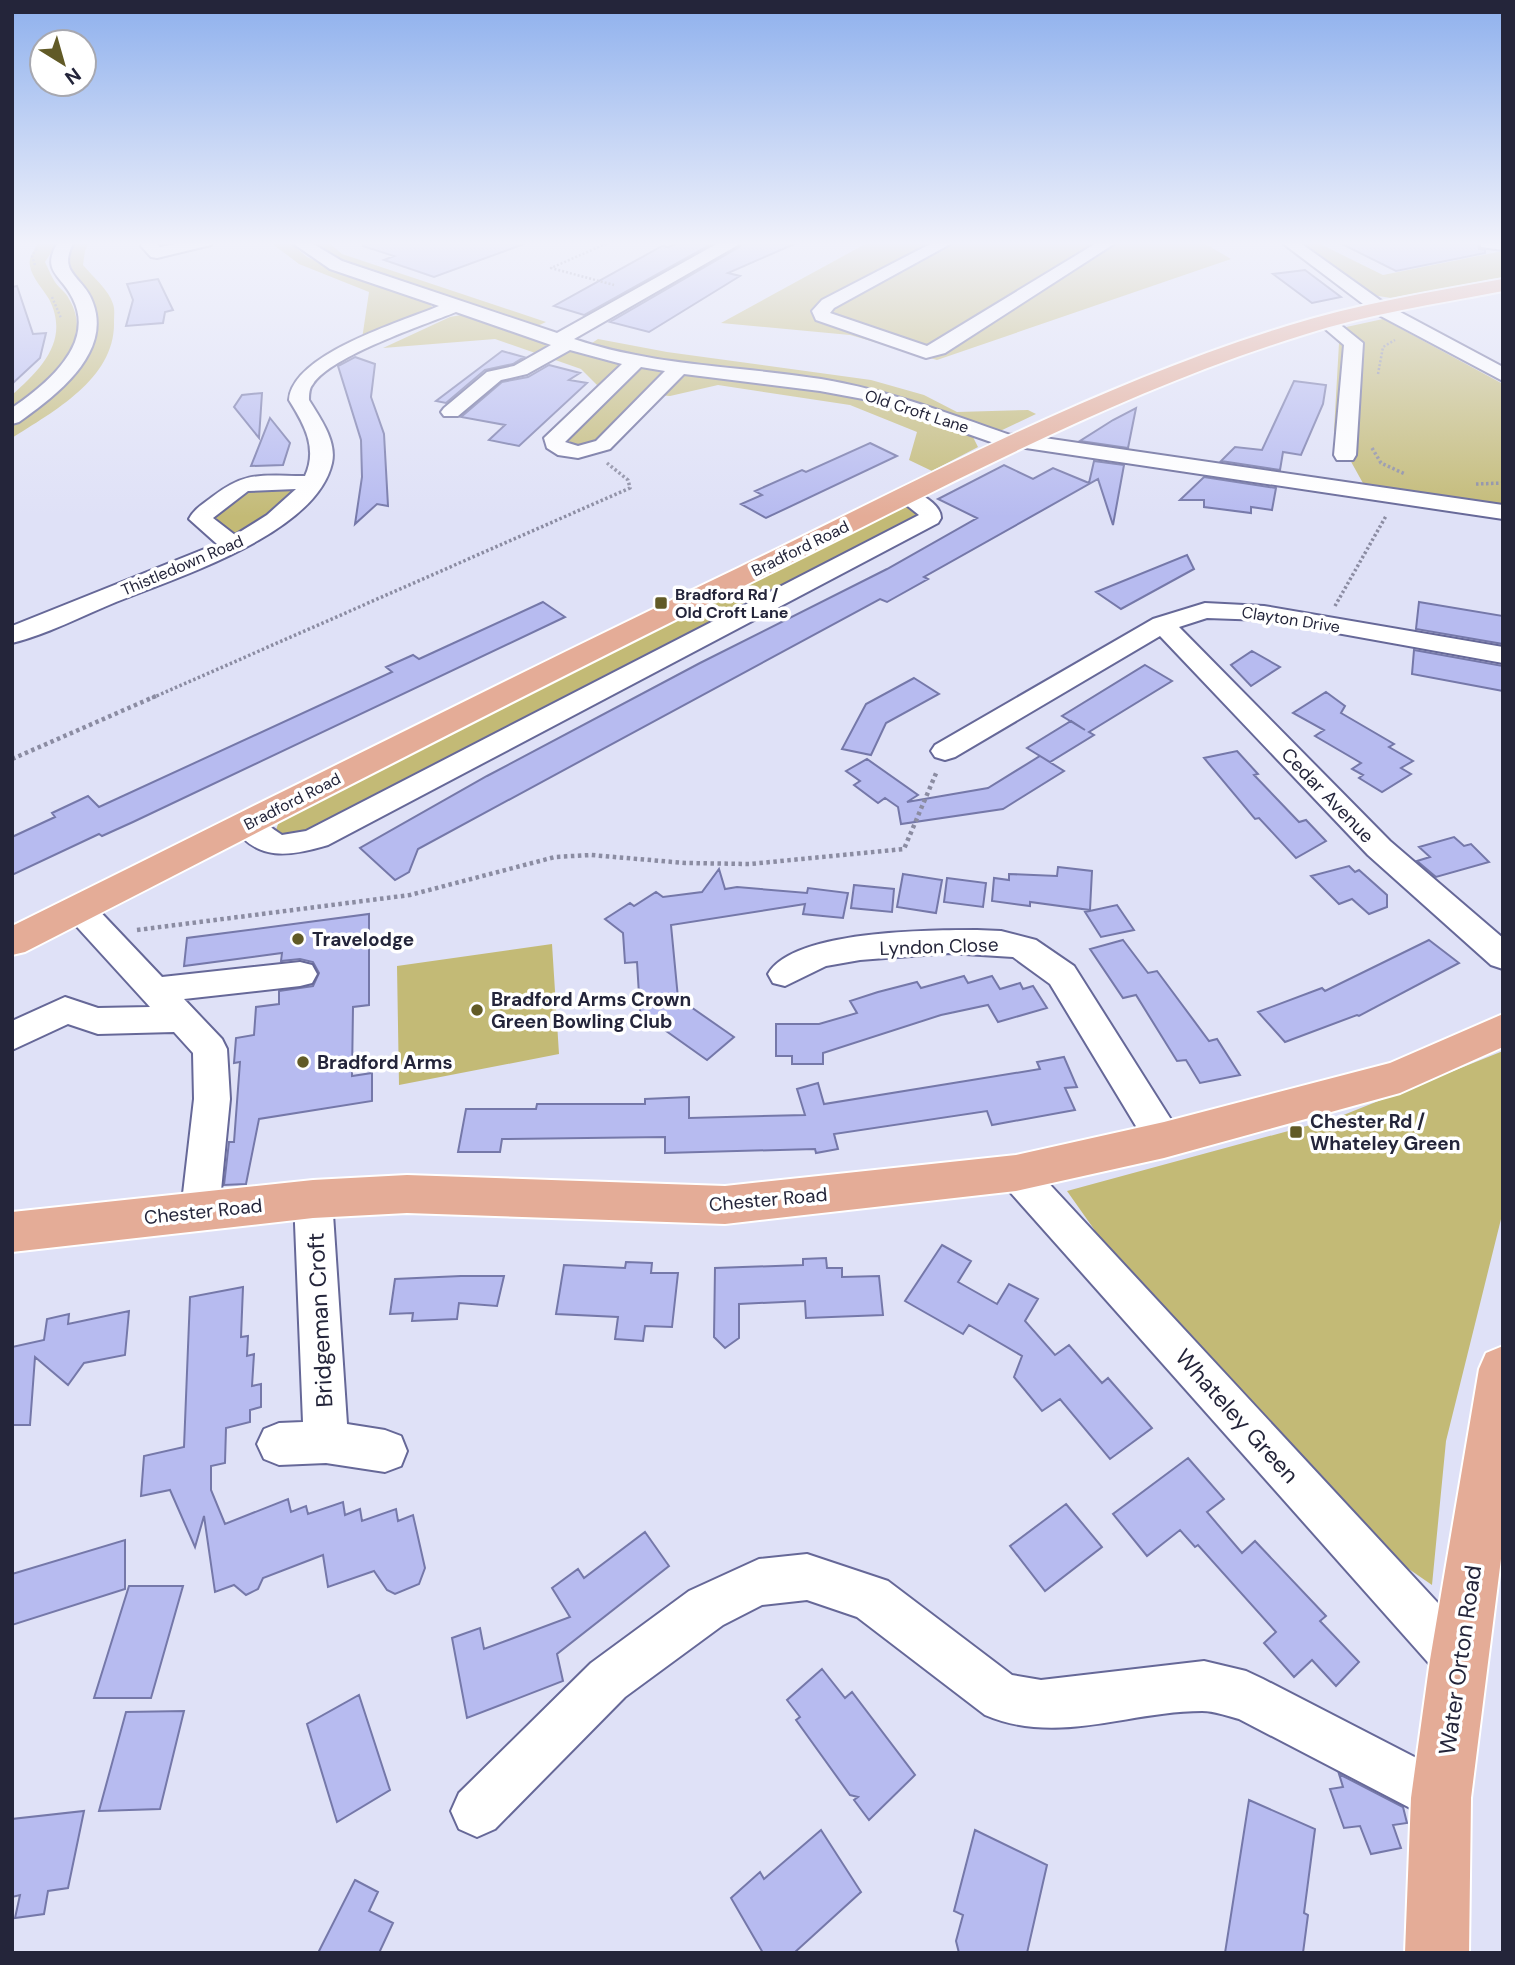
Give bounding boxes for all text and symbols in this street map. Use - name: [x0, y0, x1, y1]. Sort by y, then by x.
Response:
- north arrow: [28, 28, 98, 98]
- text: N: [60, 62, 86, 90]
- street label: Old Croft Lane: [862, 385, 972, 438]
- street label: Bradford Road: [748, 516, 852, 581]
- street label: Thistledown Road: [118, 530, 246, 601]
- place label: Bradford Rd / Old Croft Lane: [675, 584, 788, 623]
- marker: Bradford Rd / Old Croft Lane: [653, 595, 669, 611]
- street label: Clayton Drive: [1240, 601, 1342, 638]
- street label: Cedar Avenue: [1276, 742, 1379, 848]
- street label: Bradford Road: [240, 768, 344, 835]
- place label: Travelodge: [312, 927, 414, 952]
- marker: Travelodge: [290, 931, 306, 947]
- street label: Lyndon Close: [879, 932, 999, 961]
- place label: Bradford Arms Crown Green Bowling Club: [491, 987, 691, 1034]
- marker: Bradford Arms Crown Green Bowling Club: [469, 1002, 485, 1018]
- place label: Bradford Arms: [317, 1050, 453, 1075]
- marker: Bradford Arms: [295, 1054, 311, 1070]
- place label: Chester Rd / Whateley Green: [1310, 1109, 1461, 1156]
- marker: Chester Rd / Whateley Green: [1288, 1124, 1304, 1140]
- street label: Chester Road: [708, 1182, 828, 1217]
- street label: Chester Road: [143, 1193, 263, 1230]
- street label: Bridgeman Croft: [300, 1232, 340, 1408]
- street label: Whateley Green: [1169, 1342, 1305, 1490]
- street label: Water Orton Road: [1432, 1563, 1488, 1757]

